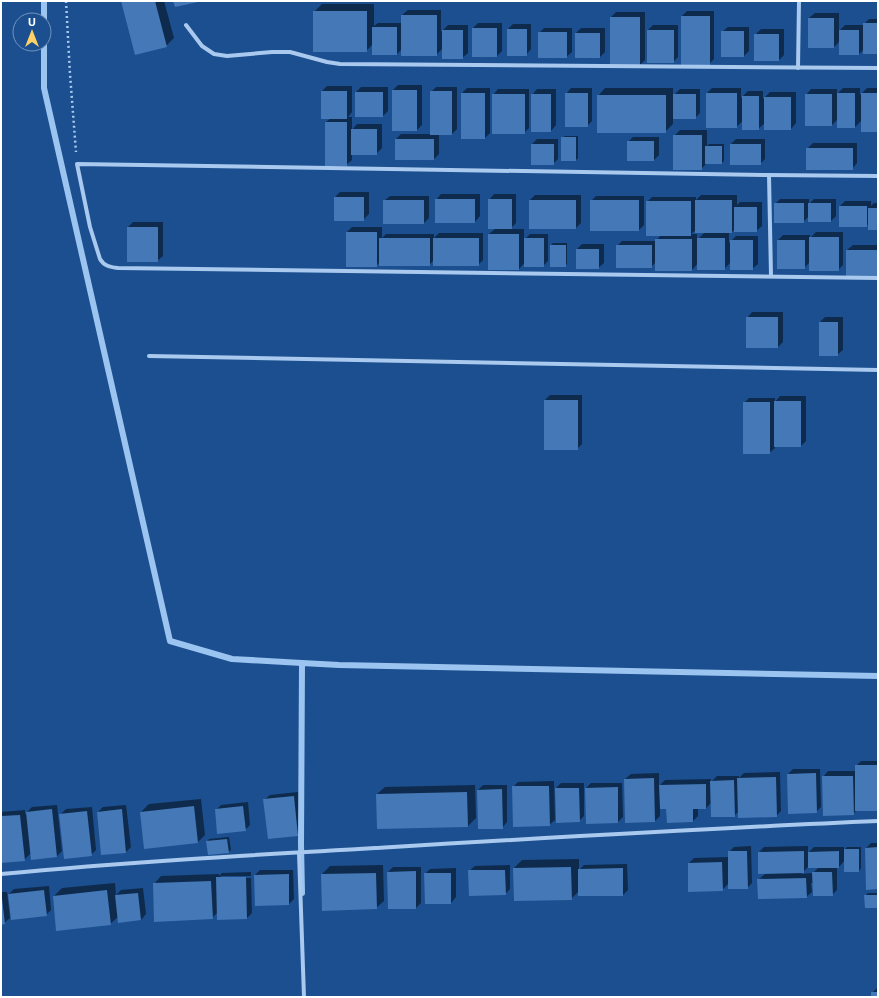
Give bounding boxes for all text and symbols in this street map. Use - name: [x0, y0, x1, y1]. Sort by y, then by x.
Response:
- north arrow: [12, 12, 52, 52]
- text: U: [28, 14, 36, 29]

